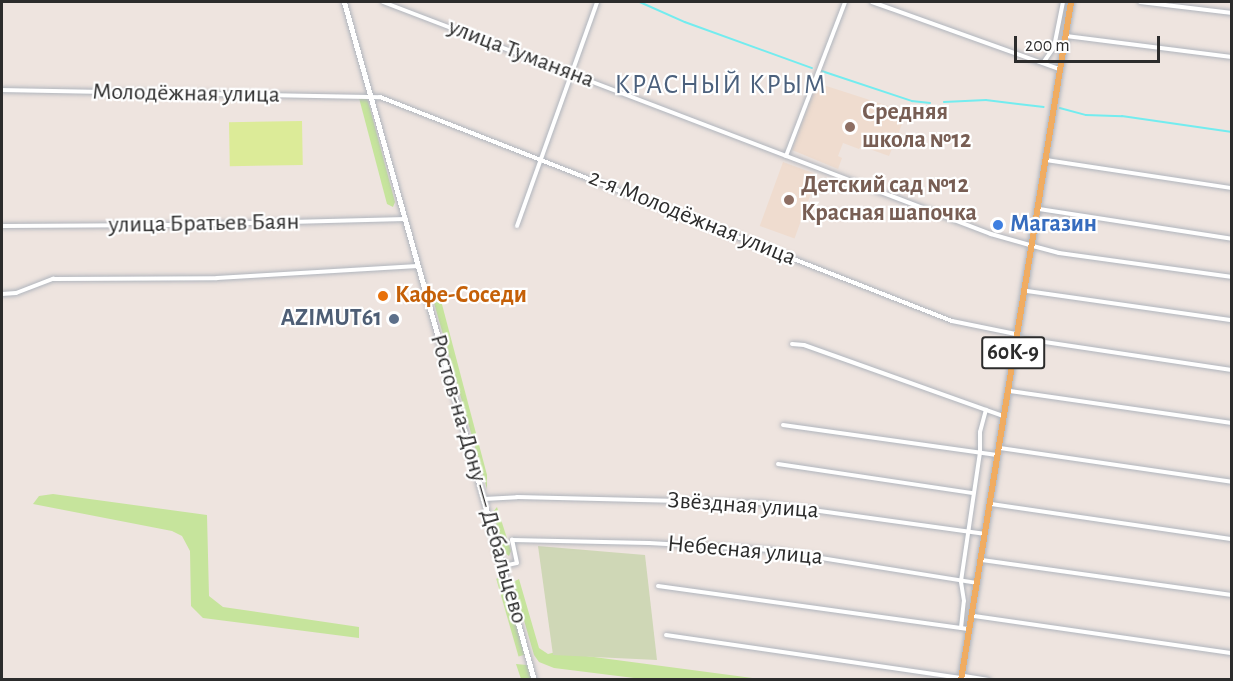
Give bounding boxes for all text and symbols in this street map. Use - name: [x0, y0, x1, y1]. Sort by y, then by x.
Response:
- street label: улица Туманяна: [444, 13, 598, 95]
- scale bar: [1017, 24, 1162, 62]
- text: 200 m: [1025, 37, 1070, 55]
- district label: КРАСНЫЙ КРЫМ: [615, 69, 827, 101]
- street label: Молодёжная улица: [92, 78, 280, 110]
- place label: Средняя школа №12: [862, 99, 971, 155]
- marker: Средняя школа №12: [843, 120, 857, 134]
- street label: 2-я Молодёжная улица: [584, 163, 800, 273]
- place label: Детский сад №12 Красная шапочка: [801, 172, 977, 228]
- marker: Детский сад №12 Красная шапочка: [782, 193, 796, 207]
- street label: улица Братьев Баян: [108, 208, 300, 240]
- place label: Магазин: [1010, 211, 1097, 239]
- marker: Магазин: [991, 218, 1005, 232]
- place label: Кафе-Соседи: [395, 282, 527, 310]
- marker: Кафе-Соседи: [376, 289, 390, 303]
- place label: AZIMUT61: [281, 305, 382, 333]
- marker: AZIMUT61: [387, 312, 401, 326]
- street label: Ростов-на-Дону — Дебальцево: [423, 331, 533, 627]
- road number: 60К-9: [980, 334, 1046, 372]
- street label: Звёздная улица: [666, 486, 820, 526]
- street label: Небесная улица: [666, 530, 824, 572]

